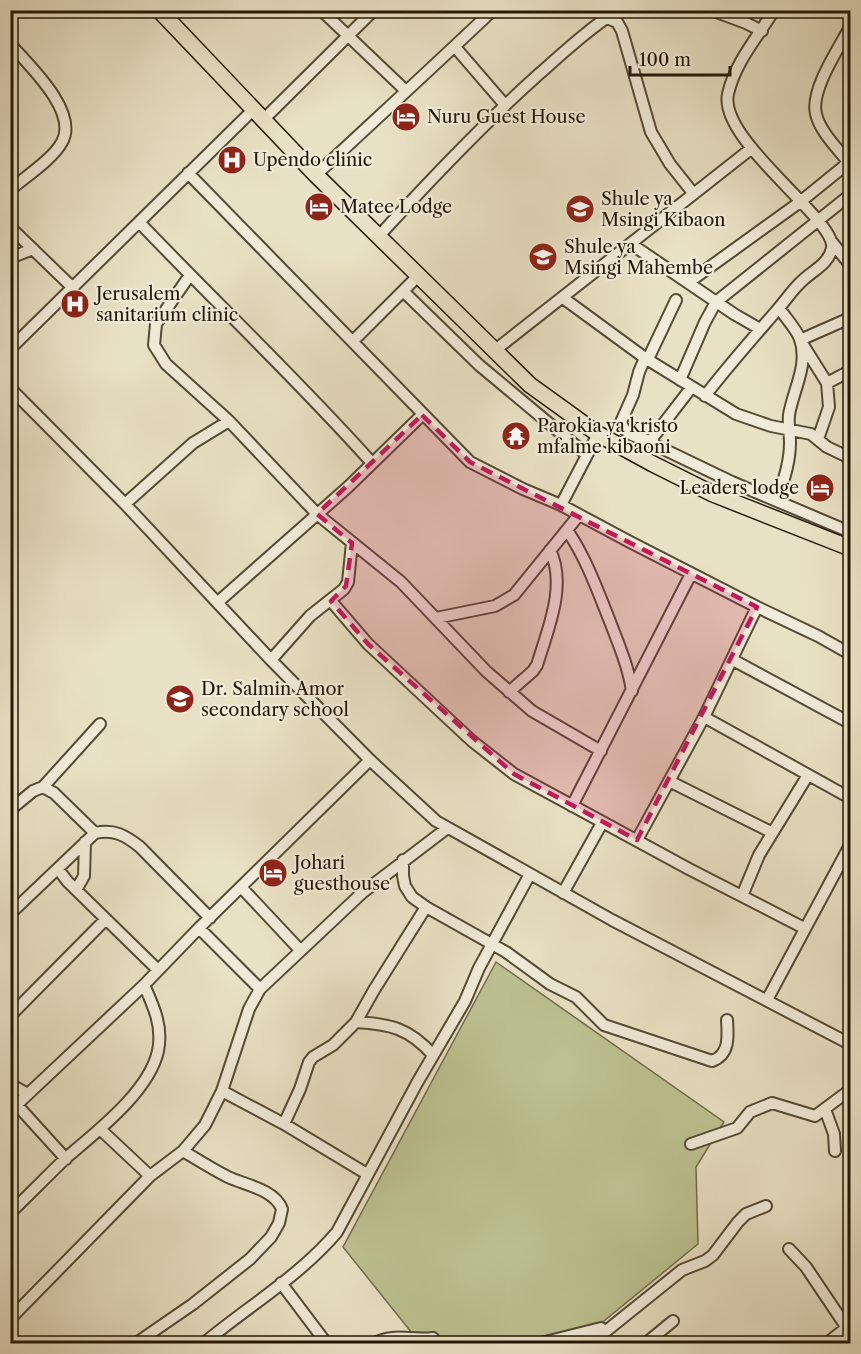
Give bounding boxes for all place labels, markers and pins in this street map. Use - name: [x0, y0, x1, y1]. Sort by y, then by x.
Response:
- hotel icon: Nuru Guest House: [390, 101, 422, 133]
- place label: Nuru Guest House: [427, 106, 586, 128]
- hospital icon: Upendo clinic: [216, 144, 248, 176]
- place label: Upendo clinic: [253, 149, 372, 171]
- place label: Shule ya Msingi Kibaon: [601, 188, 726, 231]
- hotel icon: Matee Lodge: [303, 191, 335, 223]
- school or university icon: Shule ya Msingi Kibaon: [564, 193, 596, 225]
- place label: Matee Lodge: [340, 196, 452, 218]
- place label: Shule ya Msingi Mahembe: [564, 236, 713, 279]
- school or university icon: Shule ya Msingi Mahembe: [527, 241, 559, 273]
- place label: Jerusalem sanitarium clinic: [93, 283, 238, 326]
- hospital icon: Jerusalem sanitarium clinic: [59, 288, 91, 320]
- place label: Parokia ya kristo mfalme kibaoni: [537, 415, 678, 458]
- temple icon: Parokia ya kristo mfalme kibaoni: [500, 420, 532, 452]
- hotel icon: Leaders lodge: [804, 472, 836, 504]
- place label: Leaders lodge: [680, 477, 799, 499]
- place label: Dr. Salmin Amor secondary school: [201, 678, 349, 721]
- school or university icon: Dr. Salmin Amor secondary school: [164, 683, 196, 715]
- place label: Johari guesthouse: [291, 852, 390, 895]
- hotel icon: Johari guesthouse: [257, 857, 289, 889]

